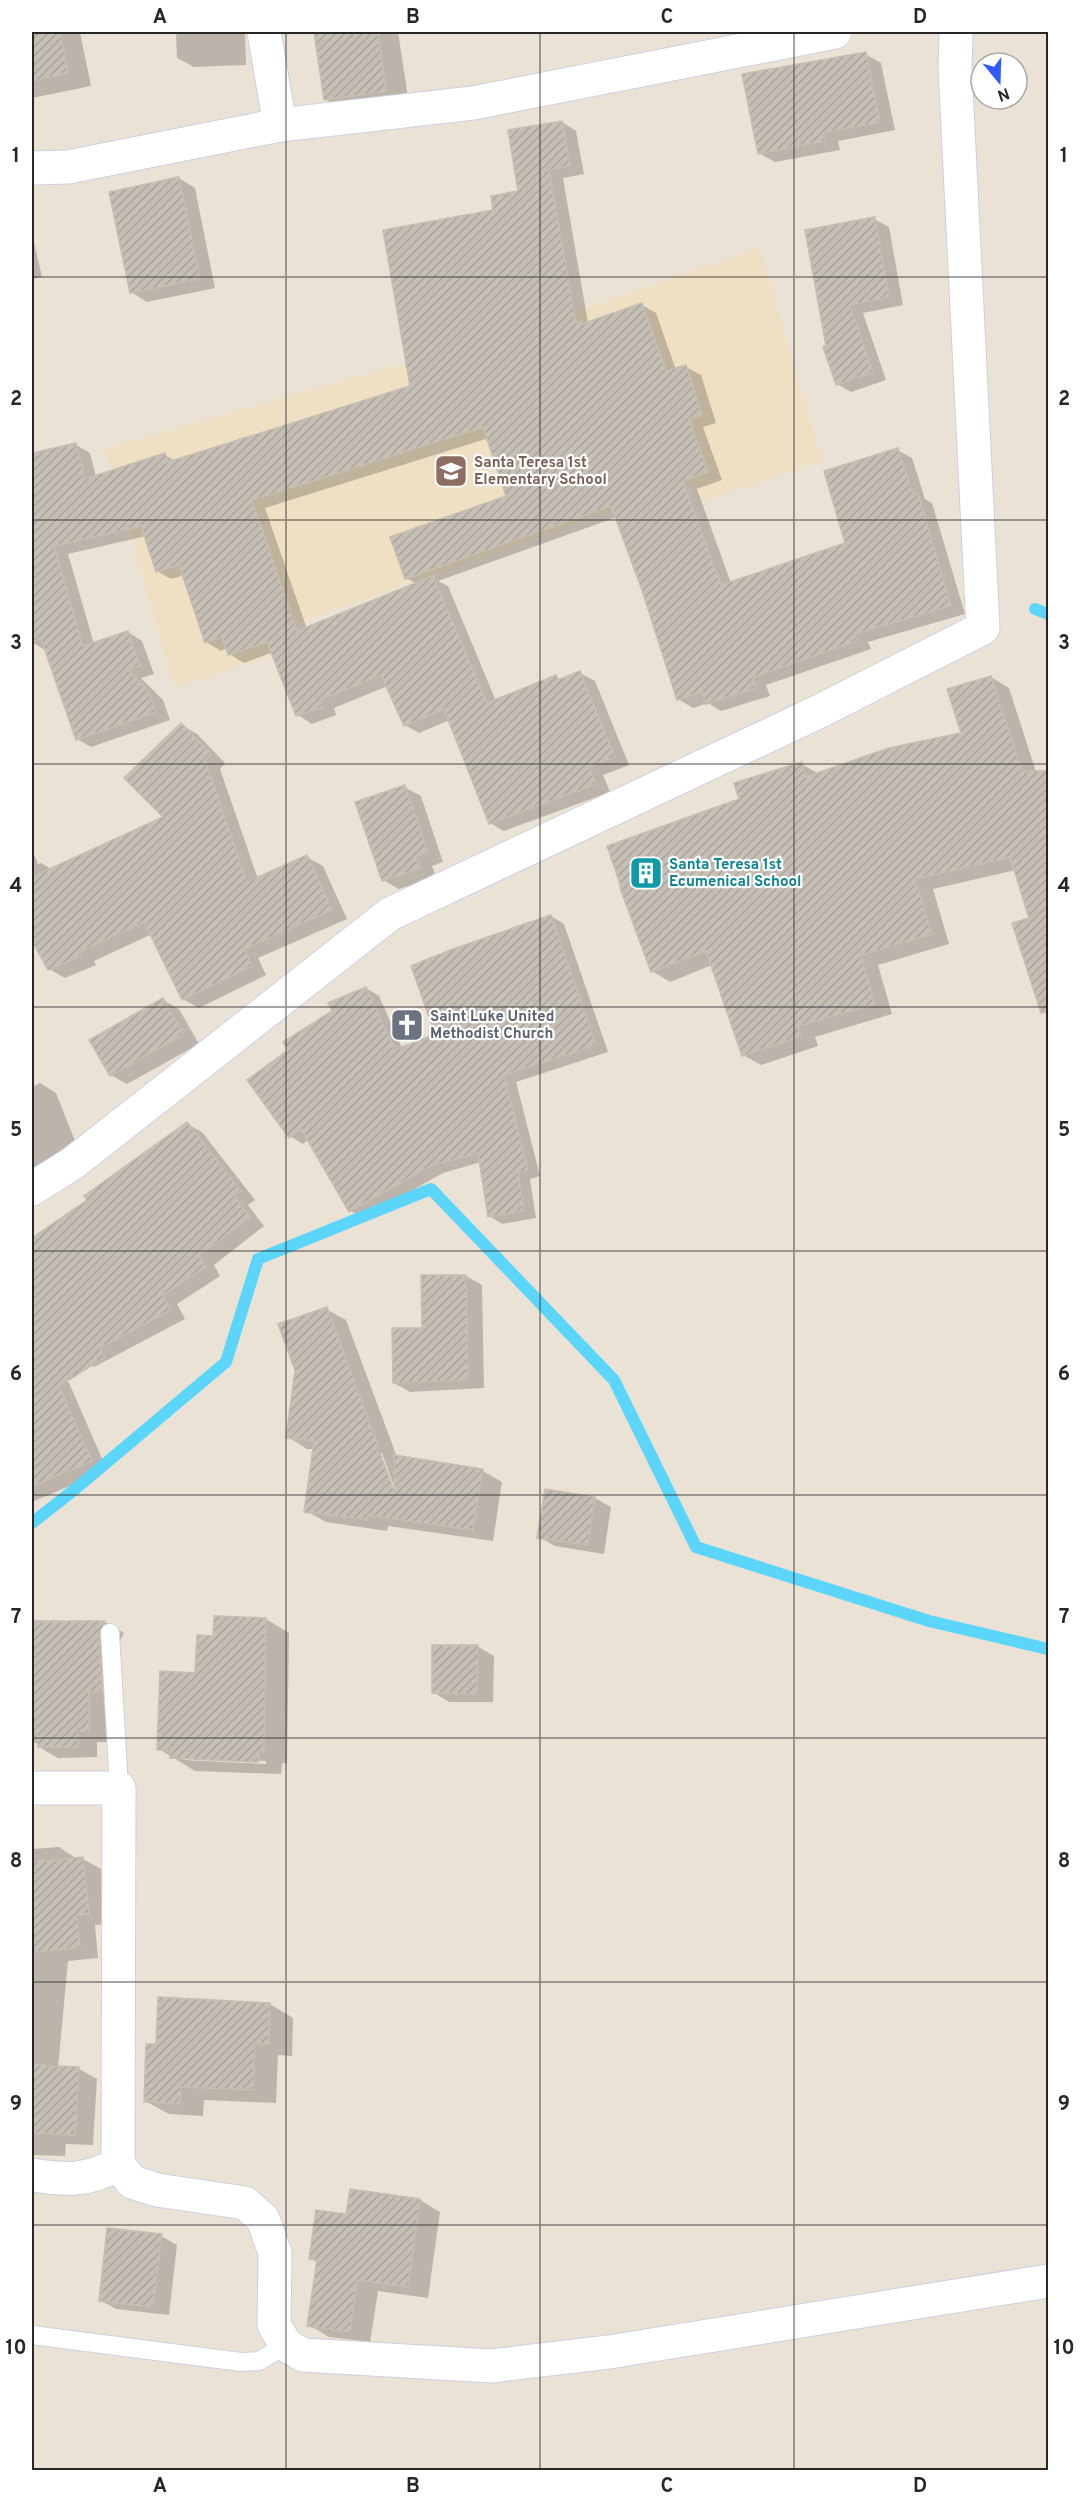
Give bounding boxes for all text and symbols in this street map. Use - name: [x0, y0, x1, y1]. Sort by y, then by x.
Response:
- text: A: [153, 5, 167, 31]
- text: B: [406, 5, 420, 31]
- text: C: [661, 5, 673, 31]
- text: D: [913, 5, 927, 31]
- north arrow: [969, 51, 1029, 111]
- text: N: [995, 82, 1012, 105]
- text: 1: [12, 144, 20, 170]
- text: 1: [1060, 144, 1068, 170]
- text: 2: [10, 387, 22, 413]
- text: 2: [1058, 387, 1070, 413]
- school or university icon: Santa Teresa 1st Elementary School: [433, 453, 469, 489]
- place label: Santa Teresa 1st Elementary School: [474, 454, 607, 490]
- text: 3: [10, 631, 22, 657]
- text: 3: [1058, 631, 1070, 657]
- building icon: Santa Teresa 1st Ecumenical School: [628, 855, 664, 891]
- place label: Santa Teresa 1st Ecumenical School: [669, 856, 802, 892]
- text: 4: [10, 874, 22, 900]
- text: 4: [1058, 874, 1070, 900]
- church icon: Saint Luke United Methodist Church: [389, 1007, 425, 1043]
- place label: Saint Luke United Methodist Church: [430, 1008, 555, 1044]
- text: 5: [10, 1118, 22, 1144]
- text: 5: [1058, 1118, 1070, 1144]
- text: 6: [10, 1362, 22, 1388]
- text: 6: [1058, 1362, 1070, 1388]
- text: 7: [11, 1605, 21, 1631]
- text: 7: [1059, 1605, 1069, 1631]
- text: 8: [10, 1849, 22, 1875]
- text: 8: [1058, 1849, 1070, 1875]
- text: 9: [10, 2092, 22, 2118]
- text: 9: [1058, 2092, 1070, 2118]
- text: 10: [5, 2336, 27, 2362]
- text: 10: [1053, 2336, 1075, 2362]
- text: A: [153, 2474, 167, 2500]
- text: B: [406, 2474, 420, 2500]
- text: C: [661, 2474, 673, 2500]
- text: D: [913, 2474, 927, 2500]

